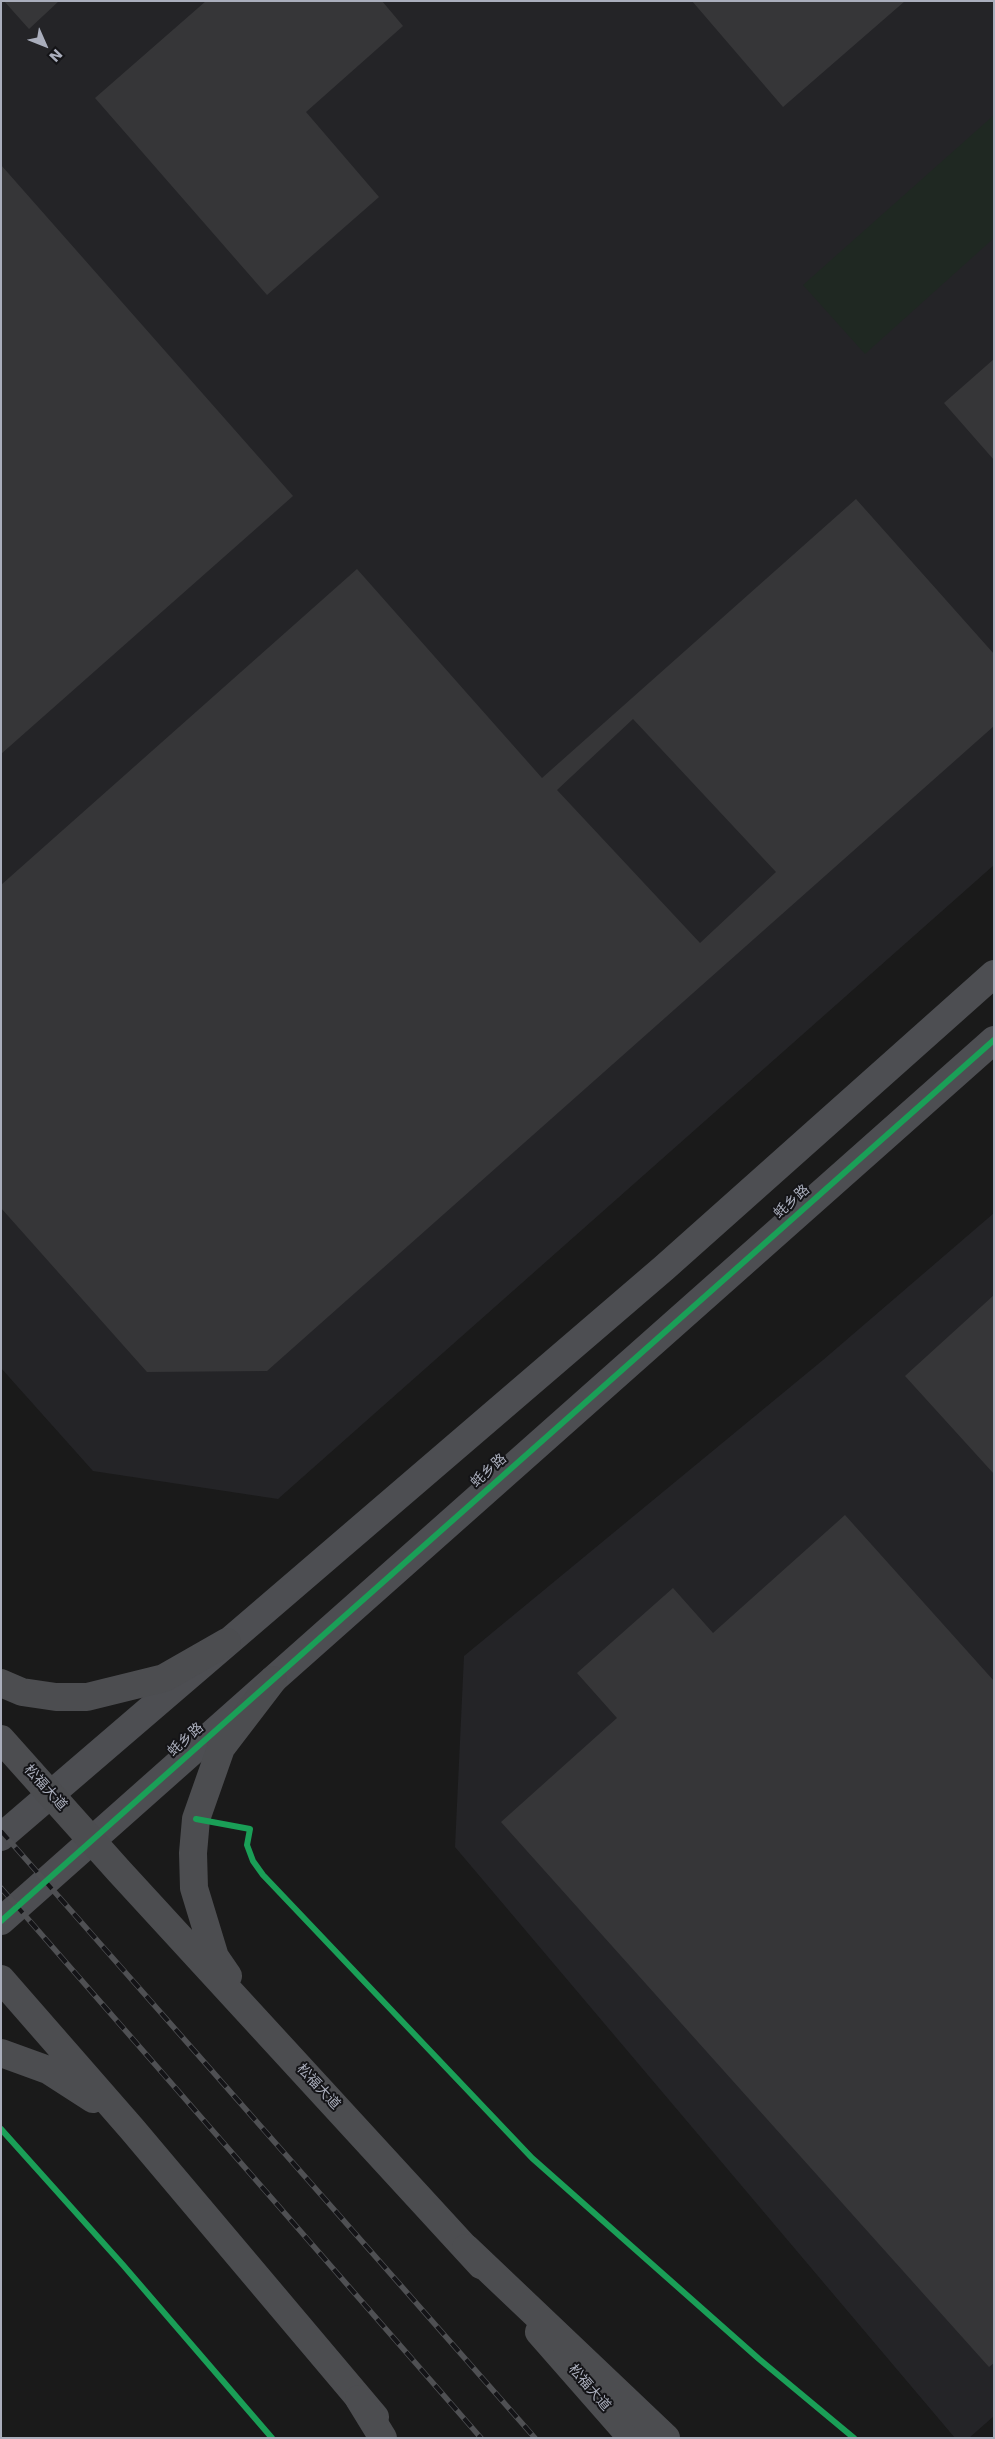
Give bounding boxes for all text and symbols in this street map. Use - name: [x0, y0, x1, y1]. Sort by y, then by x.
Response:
- north arrow: [20, 20, 70, 70]
- text: N: [46, 46, 66, 65]
- street label: 蚝乡路: [771, 1182, 813, 1222]
- street label: 蚝乡路: [468, 1451, 510, 1491]
- street label: 蚝乡路: [165, 1720, 207, 1760]
- street label: 松福大道: [20, 1762, 70, 1814]
- street label: 松福大道: [293, 2061, 343, 2113]
- street label: 松福大道: [564, 2361, 614, 2415]

